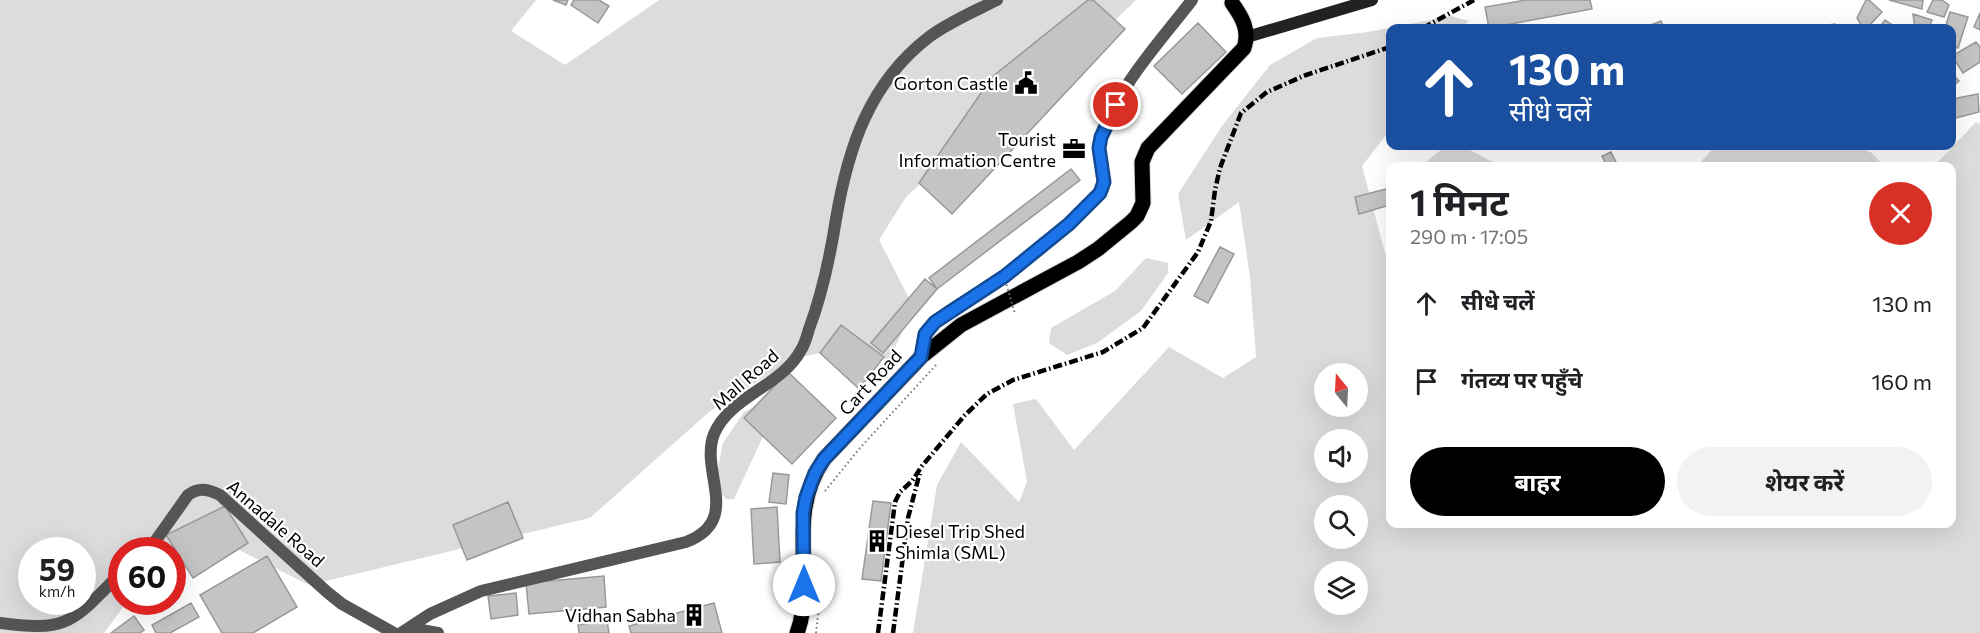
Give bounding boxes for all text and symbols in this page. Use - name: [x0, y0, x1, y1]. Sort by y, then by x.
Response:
- text: 130 m: [1509, 42, 1625, 94]
- icon: ahead: [1410, 48, 1488, 126]
- public building icon: Gorton Castle: [1013, 70, 1039, 96]
- place label: Gorton Castle: [894, 72, 1008, 94]
- pin: [1090, 79, 1141, 130]
- icon: arrive: [1099, 88, 1132, 121]
- text: सीधे चलें: [1509, 94, 1591, 127]
- place label: Tourist Information Centre: [899, 128, 1056, 171]
- office icon: Tourist Information Centre: [1061, 136, 1087, 162]
- text: 1 मिनट: [1410, 179, 1509, 223]
- button: close: [1869, 182, 1932, 245]
- text: 290 m · 17:05: [1410, 224, 1528, 248]
- icon: ahead: [1410, 287, 1443, 320]
- text: सीधे चलें: [1461, 288, 1535, 315]
- text: 130 m: [1872, 290, 1932, 317]
- street label: Mall Road: [707, 344, 783, 414]
- street label: Cart Road: [834, 345, 906, 419]
- north arrow: [1314, 363, 1368, 417]
- map controls: [1314, 363, 1368, 615]
- icon: arrive: [1410, 365, 1443, 398]
- text: गंतव्य पर पहुँचे: [1461, 366, 1583, 393]
- text: 160 m: [1871, 368, 1932, 395]
- button: sound: [1314, 429, 1368, 483]
- button: बाहर: [1410, 447, 1665, 516]
- button: शेयर करें: [1677, 447, 1932, 516]
- street label: Annadale Road: [223, 475, 329, 571]
- button: search: [1314, 495, 1368, 549]
- place label: Diesel Trip Shed Shimla (SML): [895, 520, 1025, 563]
- building icon: Diesel Trip Shed Shimla (SML): [864, 528, 890, 554]
- speed limit sign: 60: [108, 537, 186, 615]
- text: 59: [39, 550, 75, 587]
- position arrow: [772, 553, 836, 617]
- button: layers: [1314, 561, 1368, 615]
- text: km/h: [39, 582, 75, 600]
- building icon: Vidhan Sabha: [681, 602, 707, 628]
- place label: Vidhan Sabha: [565, 604, 676, 626]

